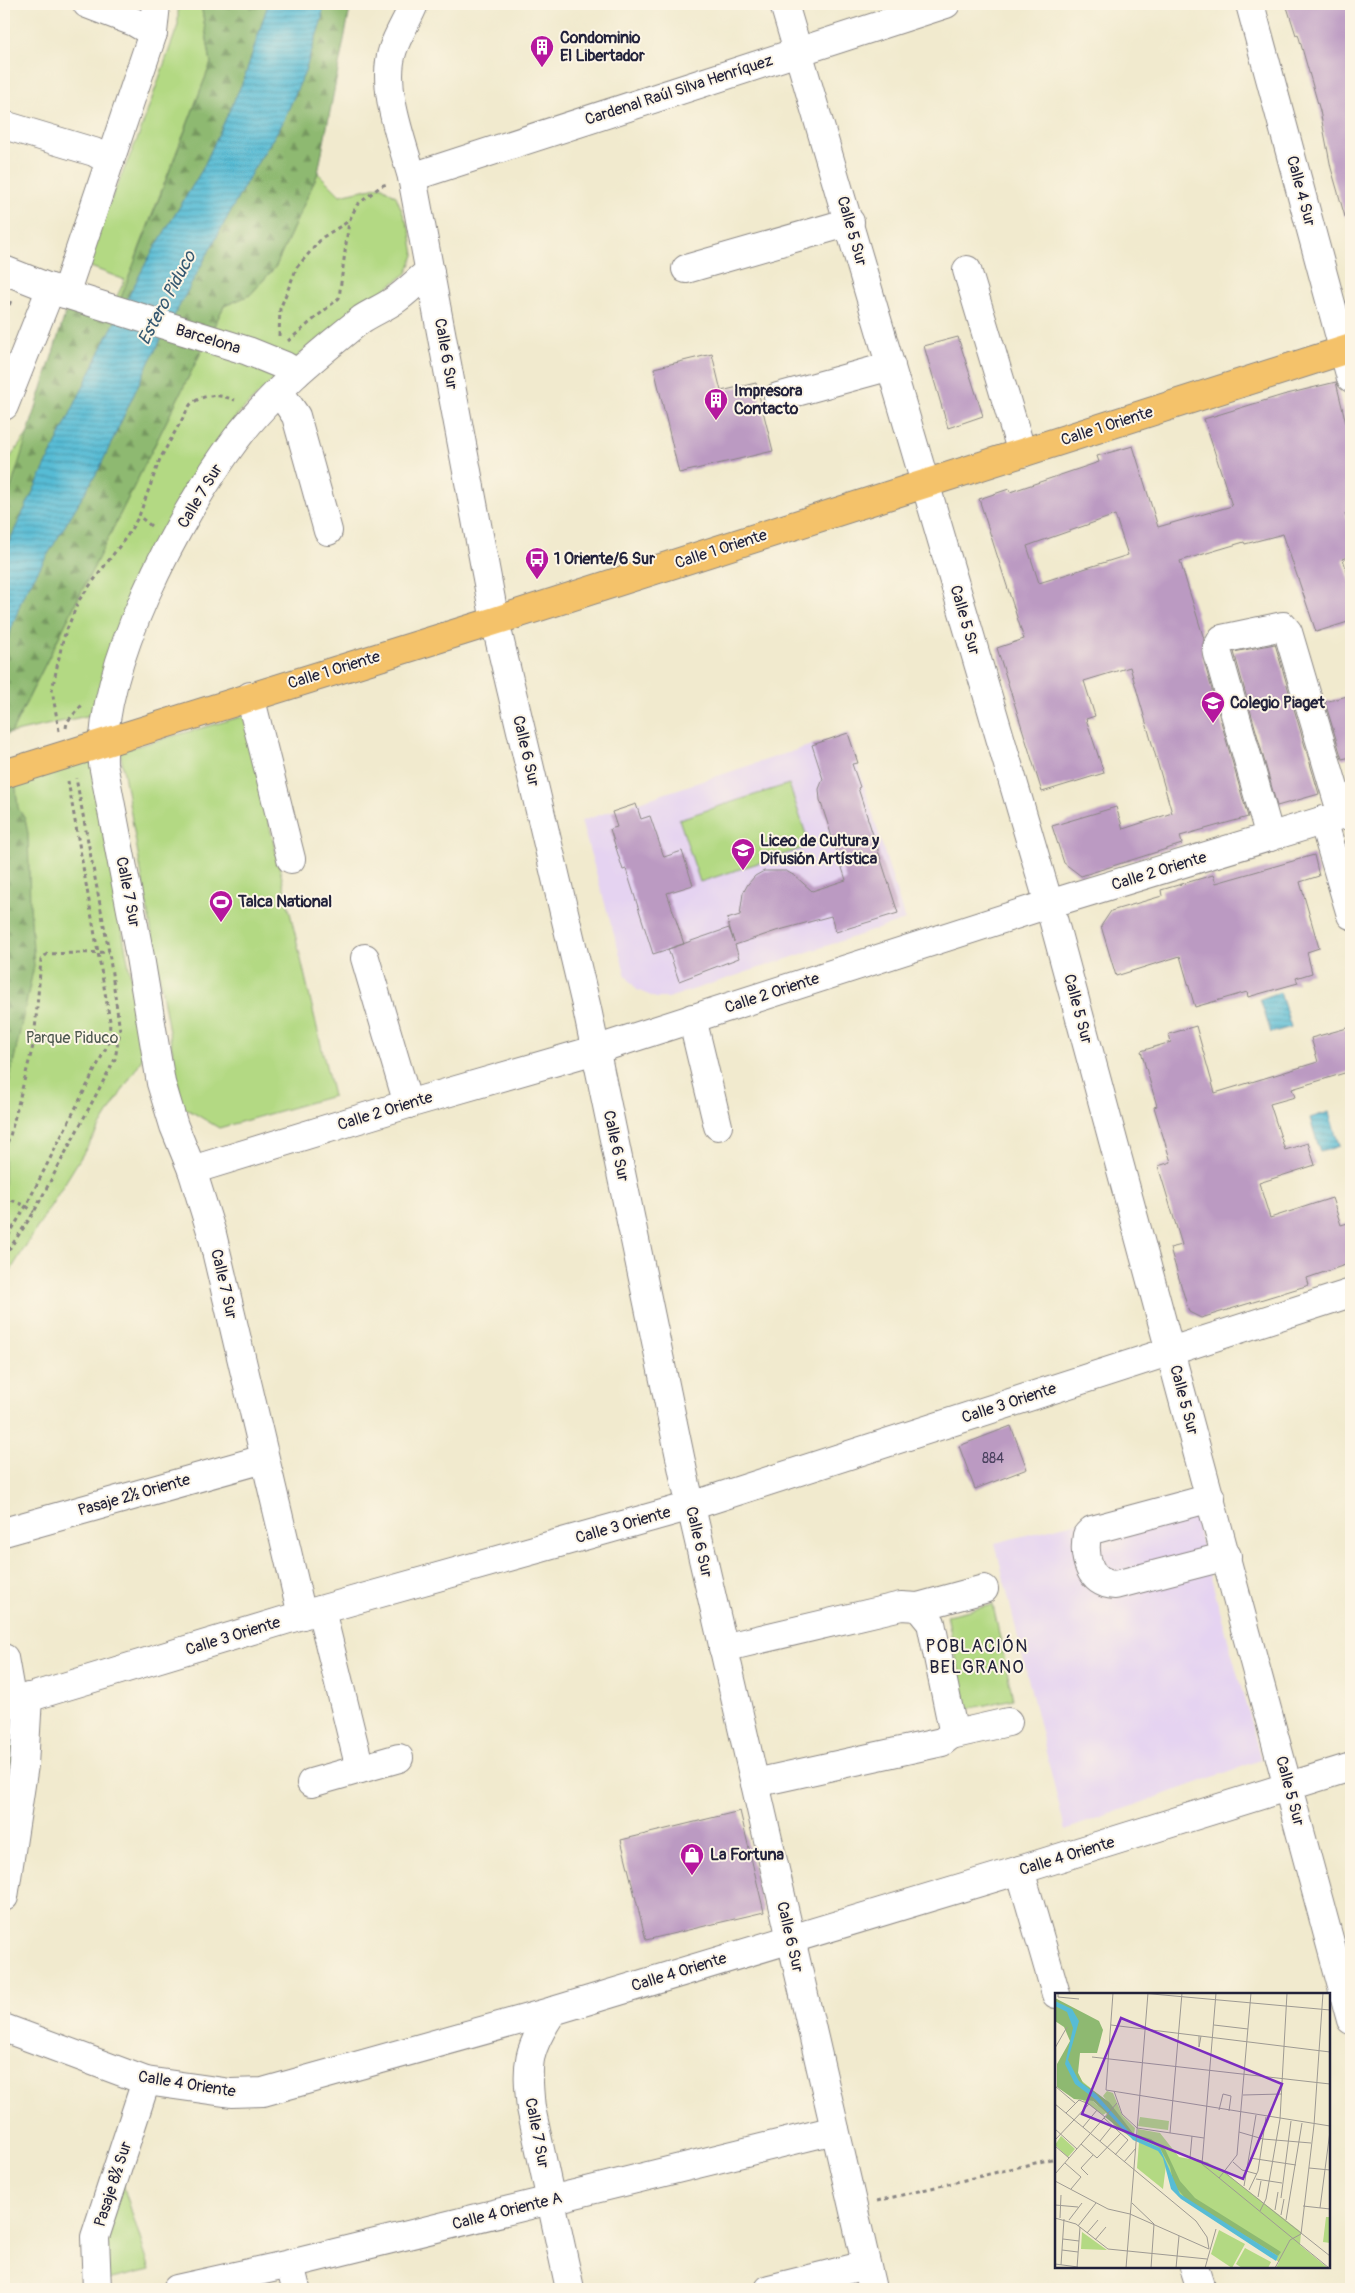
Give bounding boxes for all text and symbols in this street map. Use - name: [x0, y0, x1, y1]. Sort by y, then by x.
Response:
- place label: Condominio El Libertador: [560, 28, 645, 66]
- building icon: Condominio El Libertador: [529, 34, 555, 68]
- street label: Cardenal Raúl Silva Henríquez: [582, 50, 776, 130]
- street label: Calle 4 Sur: [1282, 154, 1320, 229]
- street label: Calle 5 Sur: [833, 194, 872, 268]
- water label: Estero Piduco: [133, 246, 202, 349]
- street label: Calle 6 Sur: [430, 317, 462, 392]
- street label: Barcelona: [173, 320, 243, 358]
- place label: Impresora Contacto: [734, 381, 803, 419]
- building icon: Impresora Contacto: [703, 387, 729, 421]
- street label: Calle 1 Oriente: [1058, 402, 1156, 450]
- street label: Calle 7 Sur: [173, 460, 227, 532]
- street label: Calle 1 Oriente: [672, 525, 770, 573]
- bus stop icon: 1 Oriente/6 Sur: [524, 546, 550, 580]
- place label: 1 Oriente/6 Sur: [554, 549, 655, 569]
- street label: Calle 5 Sur: [946, 583, 985, 657]
- street label: Calle 1 Oriente: [285, 646, 383, 694]
- school or university icon: Colegio Piaget: [1200, 690, 1226, 724]
- place label: Colegio Piaget: [1230, 693, 1325, 713]
- street label: Calle 6 Sur: [508, 714, 544, 789]
- place label: Liceo de Cultura y Difusión Artística: [760, 831, 879, 869]
- school or university icon: Liceo de Cultura y Difusión Artística: [730, 837, 756, 871]
- street label: Calle 2 Oriente: [1109, 847, 1209, 895]
- street label: Calle 7 Sur: [111, 855, 145, 929]
- sports icon: Talca National: [208, 889, 234, 923]
- place label: Talca National: [237, 892, 332, 912]
- street label: Calle 2 Oriente: [722, 968, 822, 1018]
- street label: Calle 5 Sur: [1059, 972, 1097, 1046]
- park label: Parque Piduco: [26, 1028, 119, 1048]
- street label: Calle 2 Oriente: [335, 1087, 435, 1135]
- street label: Calle 6 Sur: [599, 1109, 633, 1184]
- street label: Calle 7 Sur: [206, 1247, 242, 1321]
- street label: Calle 5 Sur: [1165, 1363, 1203, 1437]
- street label: Calle 3 Oriente: [959, 1378, 1059, 1428]
- house number: 884: [982, 1450, 1004, 1467]
- street label: Pasaje 2½ Oriente: [76, 1469, 193, 1521]
- street label: Calle 3 Oriente: [573, 1502, 673, 1548]
- street label: Calle 6 Sur: [681, 1505, 717, 1580]
- street label: Calle 3 Oriente: [183, 1612, 283, 1660]
- district label: POBLACIÓN BELGRANO: [926, 1634, 1028, 1679]
- street label: Calle 5 Sur: [1271, 1754, 1309, 1828]
- street label: Calle 4 Oriente: [1017, 1832, 1117, 1880]
- shop icon: La Fortuna: [679, 1842, 705, 1876]
- place label: La Fortuna: [710, 1845, 785, 1865]
- street label: Calle 6 Sur: [772, 1900, 808, 1975]
- street label: Calle 4 Oriente: [629, 1948, 729, 1996]
- inset map: [1055, 1993, 1330, 2268]
- street label: Calle 4 Oriente: [137, 2066, 237, 2102]
- street label: Calle 7 Sur: [520, 2096, 554, 2170]
- street label: Pasaje 8½ Sur: [90, 2139, 136, 2229]
- street label: Calle 4 Oriente A: [450, 2188, 564, 2234]

